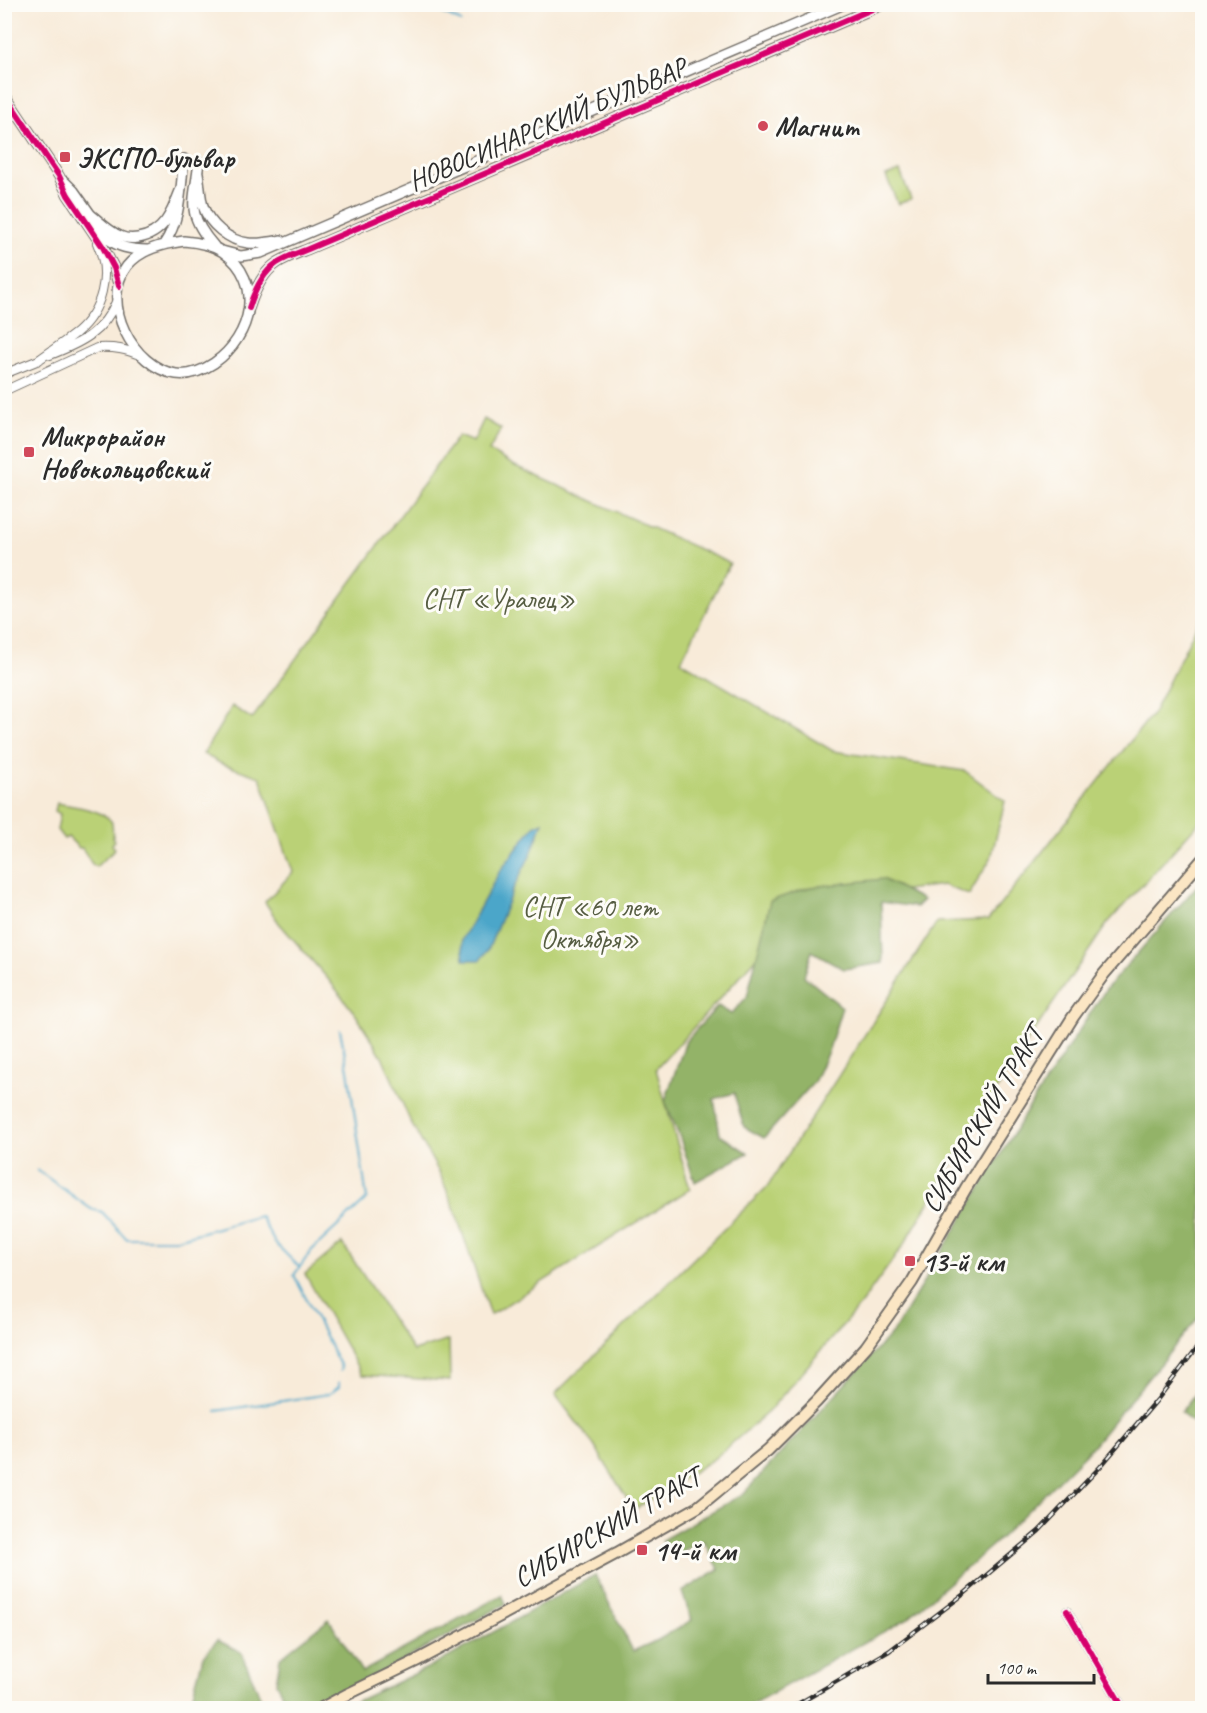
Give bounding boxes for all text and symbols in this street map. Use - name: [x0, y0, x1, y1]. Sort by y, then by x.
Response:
- street label: НОВОСИНАРСКИЙ БУЛЬВАР: [403, 48, 695, 198]
- place label: Магнит: [775, 109, 861, 144]
- marker: Магнит: [756, 119, 770, 133]
- place label: ЭКСПО-бульвар: [77, 140, 236, 175]
- marker: ЭКСПО-бульвар: [58, 150, 72, 164]
- place label: Микрорайон Новокольцовский: [41, 419, 212, 486]
- marker: Микрорайон Новокольцовский: [22, 445, 36, 459]
- park label: СНТ «Уралец»: [423, 581, 575, 616]
- park label: СНТ «60 лет Октября»: [522, 889, 659, 956]
- street label: СИБИРСКИЙ ТРАКТ: [913, 1014, 1055, 1219]
- place label: 13-й км: [922, 1244, 1006, 1279]
- marker: 13-й км: [903, 1254, 917, 1268]
- street label: СИБИРСКИЙ ТРАКТ: [507, 1456, 713, 1595]
- place label: 14-й км: [654, 1533, 738, 1568]
- marker: 14-й км: [635, 1543, 649, 1557]
- scale bar: [988, 1647, 1094, 1685]
- text: 100 m: [997, 1657, 1038, 1679]

